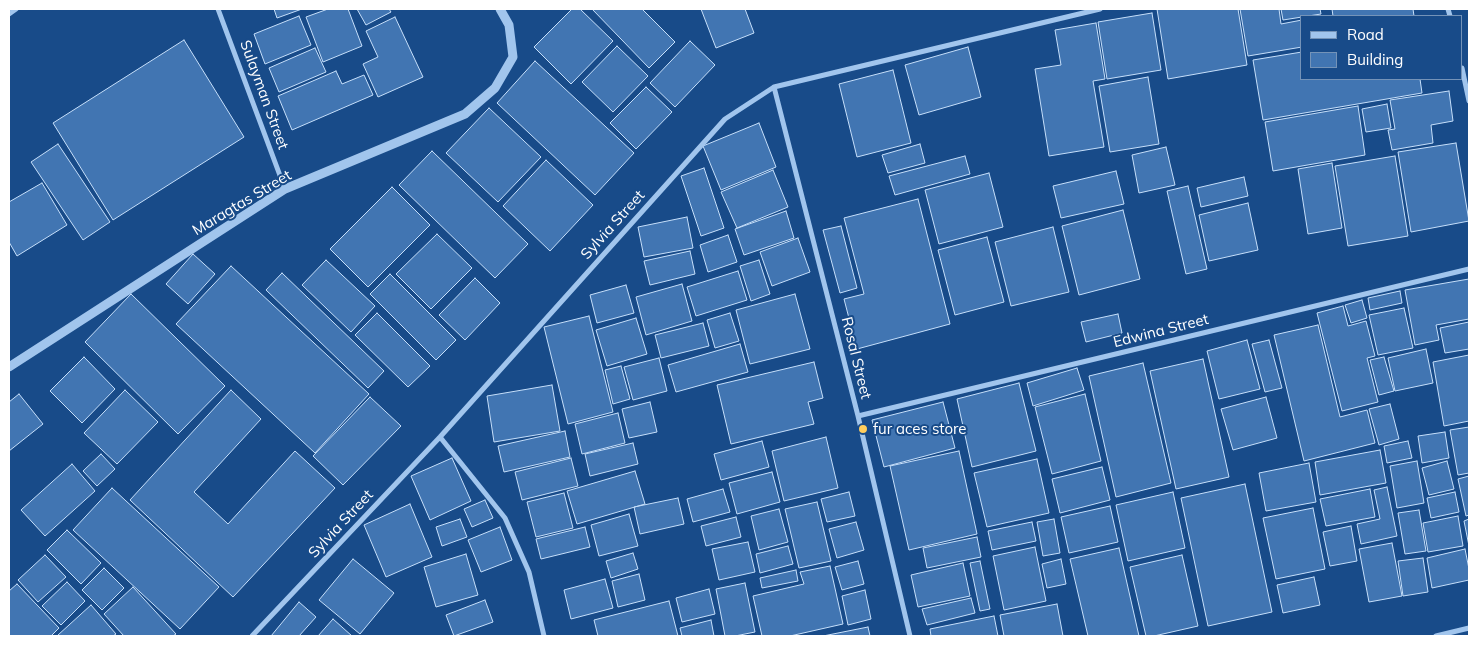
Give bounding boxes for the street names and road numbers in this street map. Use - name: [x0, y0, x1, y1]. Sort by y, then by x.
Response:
- street label: Sulayman Street: [236, 38, 292, 152]
- street label: Maragtas Street: [189, 166, 295, 240]
- street label: Sylvia Street: [577, 187, 649, 263]
- street label: Edwina Street: [1111, 310, 1211, 352]
- street label: Rosal Street: [837, 315, 875, 401]
- street label: Sylvia Street: [305, 486, 377, 562]

